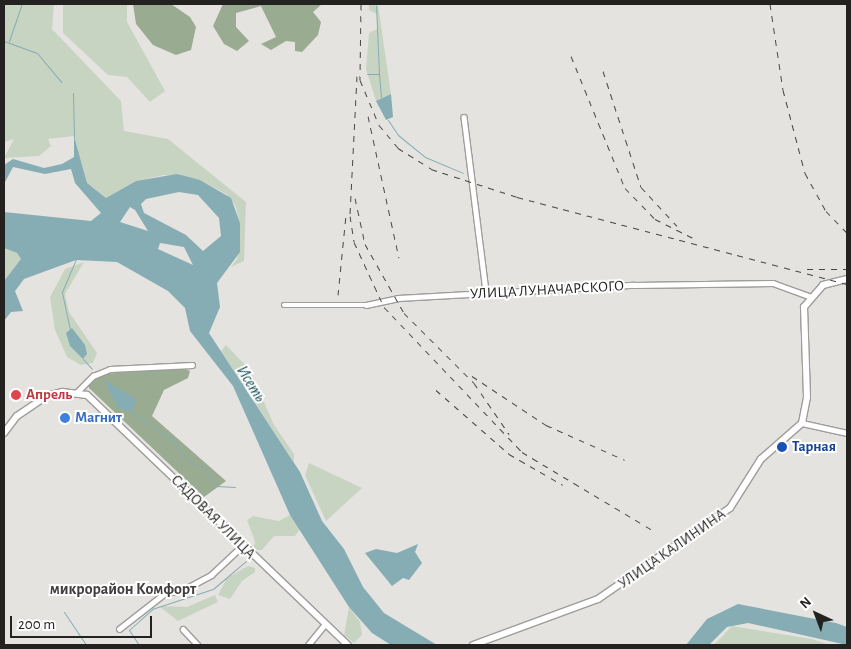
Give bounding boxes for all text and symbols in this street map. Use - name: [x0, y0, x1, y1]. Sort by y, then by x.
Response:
- street label: УЛИЦА ЛУНАЧАРСКОГО: [470, 277, 624, 303]
- water label: Исеть: [232, 362, 270, 406]
- place label: Апрель: [26, 386, 72, 404]
- marker: Апрель: [10, 389, 22, 401]
- place label: Магнит: [75, 409, 122, 427]
- marker: Магнит: [59, 412, 71, 424]
- place label: Тарная: [792, 438, 836, 456]
- marker: Тарная: [776, 441, 788, 453]
- street label: САДОВАЯ УЛИЦА: [167, 471, 259, 563]
- street label: УЛИЦА КАЛИНИНА: [615, 505, 729, 593]
- district label: микрорайон Комфорт: [50, 579, 196, 599]
- north arrow: [791, 589, 841, 639]
- text: N: [797, 595, 814, 611]
- scale bar: [12, 606, 155, 638]
- text: 200 m: [18, 617, 55, 632]

